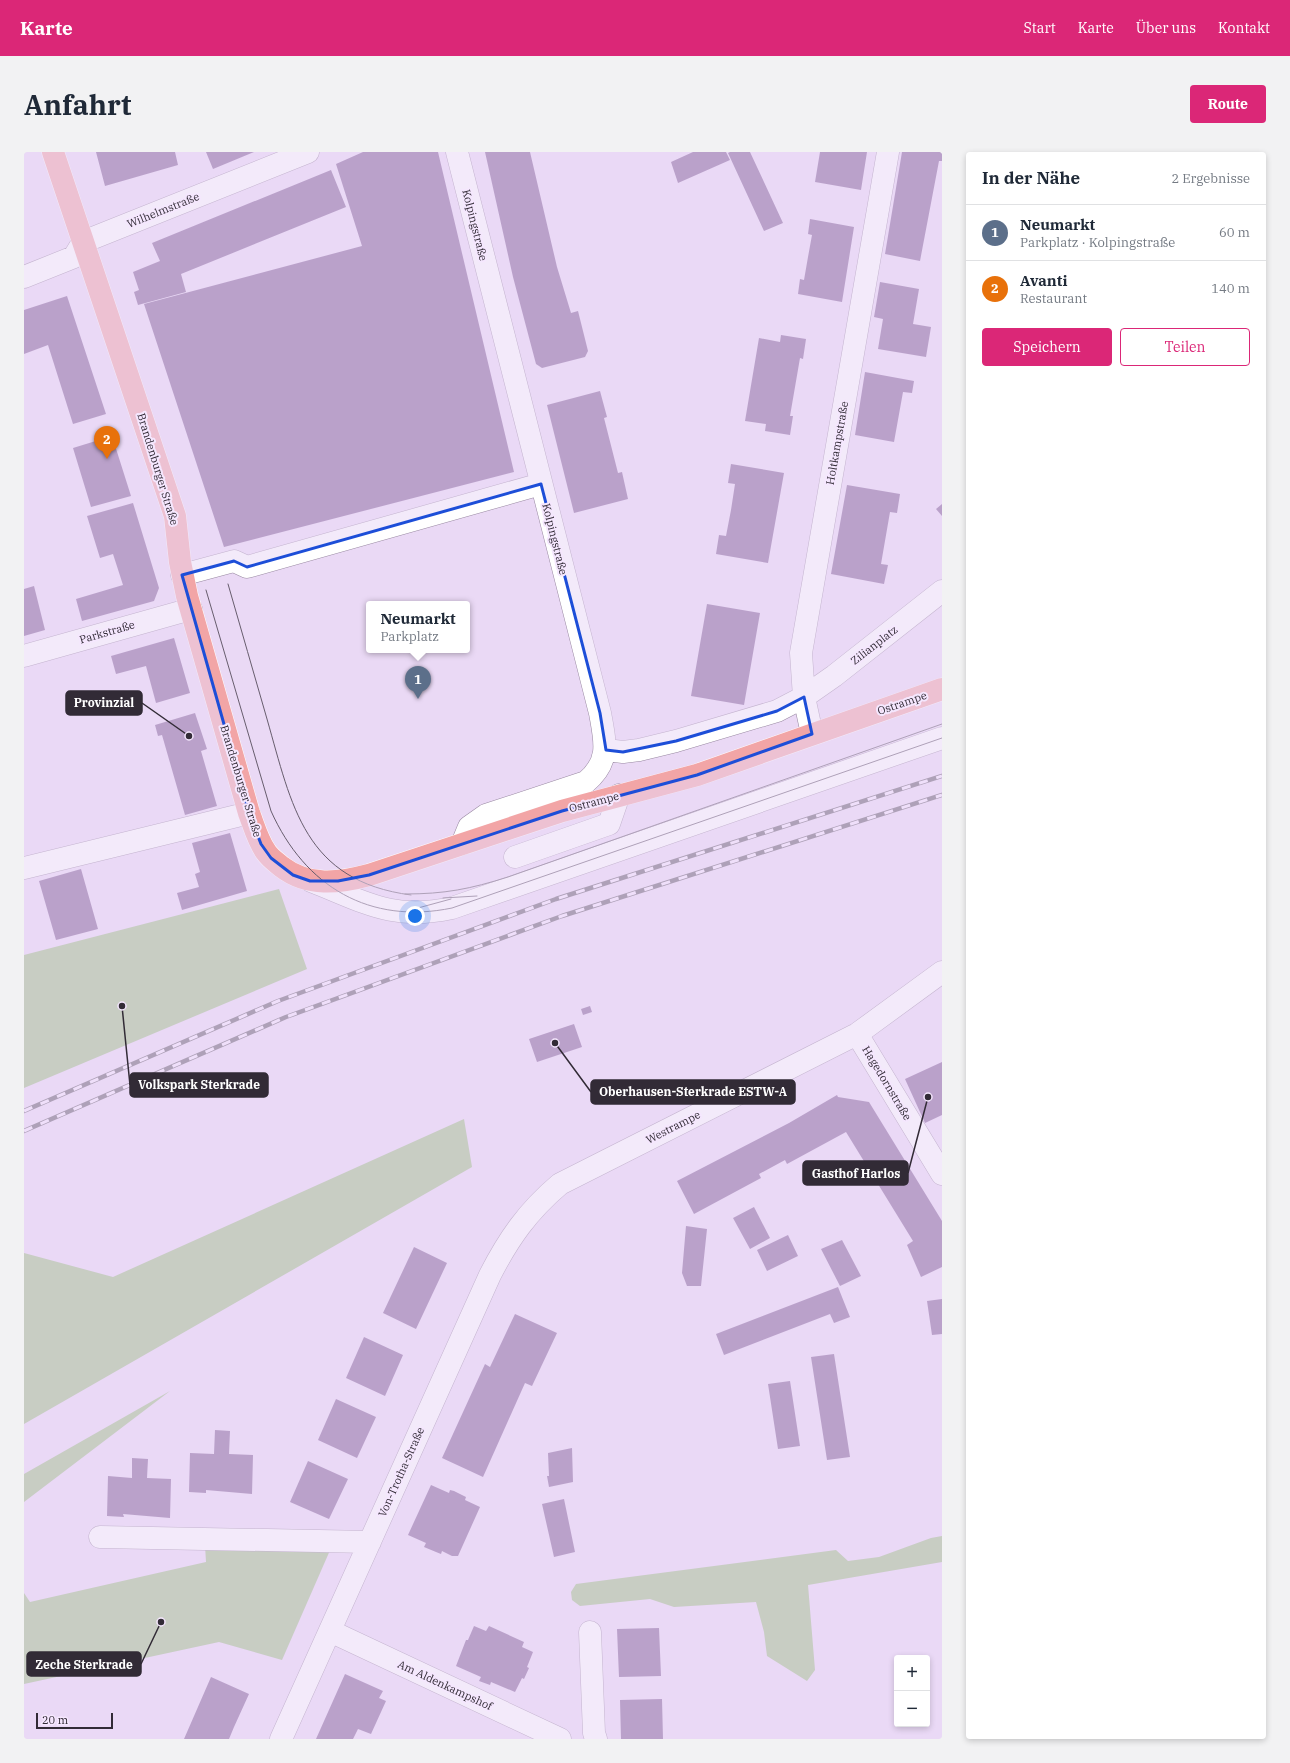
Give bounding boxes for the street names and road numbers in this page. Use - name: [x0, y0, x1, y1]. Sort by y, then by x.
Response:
- street label: Kolpingstraße: [459, 188, 491, 262]
- street label: Wilhelmstraße: [125, 189, 201, 231]
- street label: Holtkampstraße: [823, 400, 851, 486]
- street label: Brandenburger Straße: [134, 411, 182, 527]
- street label: Kolpingstraße: [539, 502, 571, 576]
- street label: Parkstraße: [78, 617, 136, 647]
- street label: Zilianplatz: [848, 622, 901, 668]
- street label: Ostrampe: [876, 688, 929, 718]
- street label: Brandenburger Straße: [217, 723, 265, 839]
- street label: Ostrampe: [567, 789, 621, 815]
- street label: Hagedornstraße: [859, 1043, 915, 1123]
- street label: Westrampe: [643, 1107, 703, 1147]
- street label: Von-Trotha-Straße: [375, 1425, 427, 1519]
- street label: Am Aldenkampshof: [395, 1657, 496, 1714]

